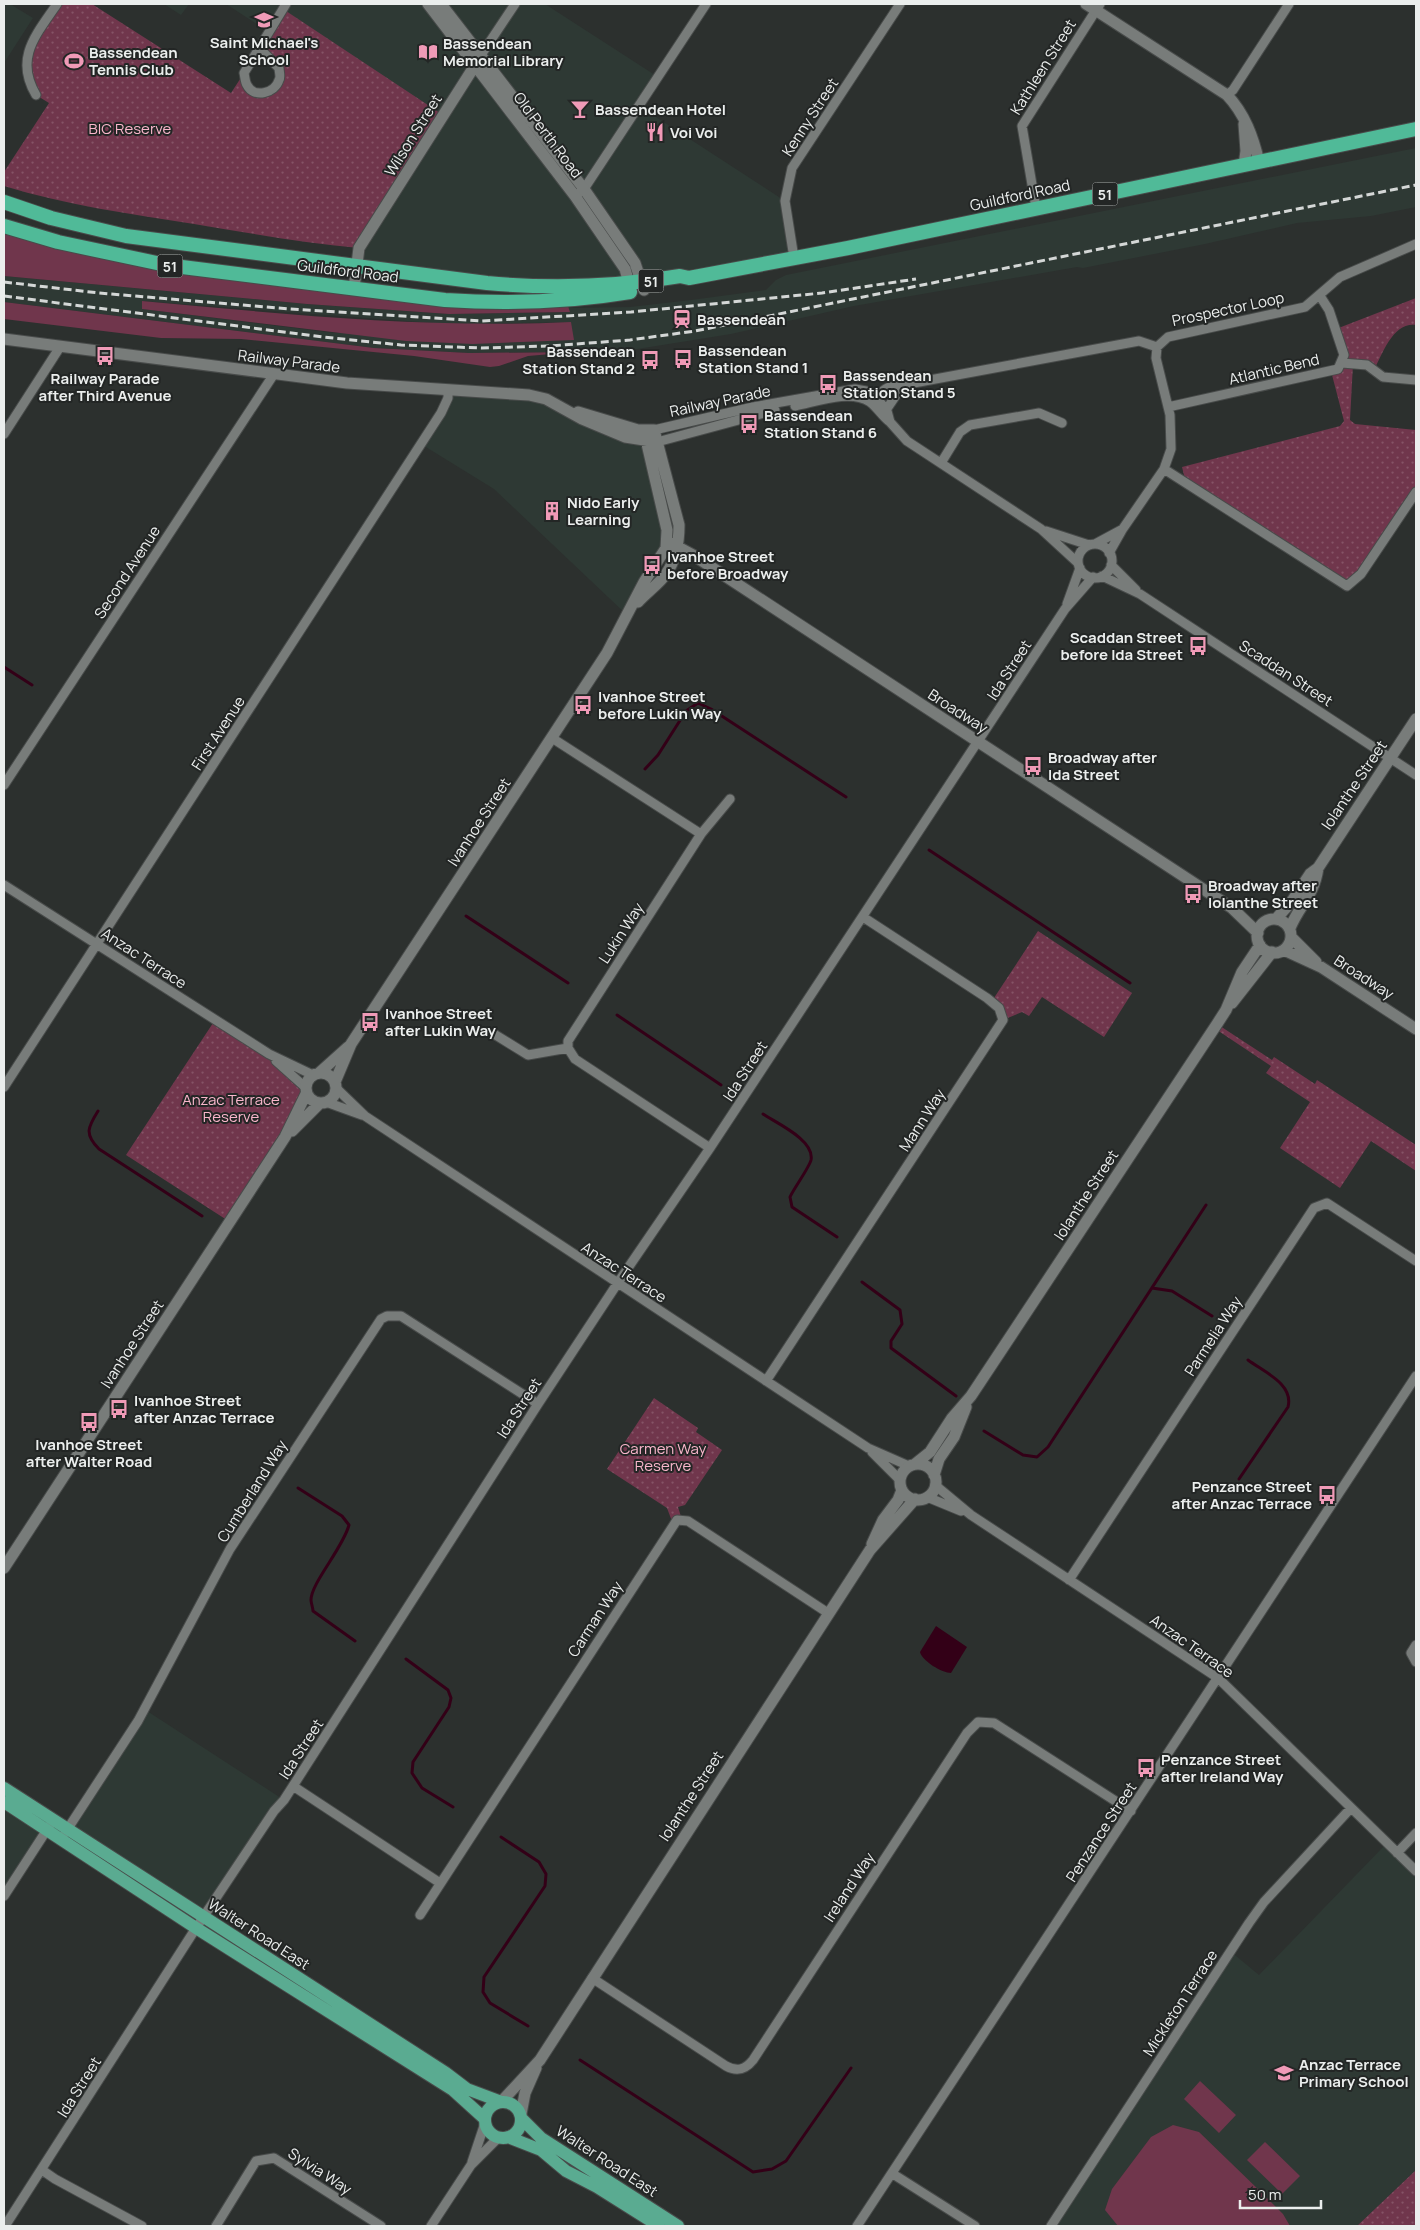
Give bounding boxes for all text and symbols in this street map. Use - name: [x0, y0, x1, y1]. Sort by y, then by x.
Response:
- school or university icon: Saint Michael's School: [253, 9, 275, 31]
- street label: Kathleen Street: [1005, 15, 1081, 119]
- place label: Saint Michael's School: [210, 32, 318, 70]
- place label: Bassendean Memorial Library: [443, 33, 564, 71]
- library icon: Bassendean Memorial Library: [417, 41, 439, 63]
- place label: Bassendean Tennis Club: [89, 42, 178, 80]
- sports icon: Bassendean Tennis Club: [63, 50, 85, 72]
- street label: Kenny Street: [777, 74, 843, 160]
- street label: Old Perth Road: [509, 88, 587, 182]
- street label: Wilson Street: [379, 90, 447, 180]
- bar icon: Bassendean Hotel: [569, 98, 591, 120]
- place label: Bassendean Hotel: [595, 99, 726, 120]
- park label: BIC Reserve: [89, 118, 172, 139]
- restaurant icon: Voi Voi: [644, 121, 666, 143]
- place label: Voi Voi: [670, 122, 717, 143]
- street label: Guildford Road: [968, 174, 1072, 216]
- road number: 51: [1092, 182, 1118, 205]
- street label: Guildford Road: [296, 254, 400, 288]
- road number: 51: [158, 255, 182, 278]
- road number: 51: [638, 270, 664, 292]
- street label: Prospector Loop: [1170, 287, 1286, 331]
- station icon: Bassendean: [671, 308, 693, 330]
- place label: Bassendean: [697, 309, 786, 330]
- place label: Bassendean Station Stand 1: [698, 340, 808, 378]
- place label: Bassendean Station Stand 2: [522, 341, 635, 379]
- street label: Railway Parade: [237, 344, 342, 378]
- bus stop icon: Railway Parade after Third Avenue: [94, 345, 116, 367]
- bus stop icon: Bassendean Station Stand 1: [672, 348, 694, 370]
- street label: Atlantic Bend: [1227, 348, 1321, 390]
- bus stop icon: Bassendean Station Stand 2: [639, 349, 661, 371]
- place label: Bassendean Station Stand 5: [843, 365, 956, 403]
- place label: Railway Parade after Third Avenue: [38, 368, 172, 406]
- bus stop icon: Bassendean Station Stand 5: [817, 373, 839, 395]
- street label: Railway Parade: [668, 380, 773, 422]
- place label: Bassendean Station Stand 6: [764, 405, 877, 443]
- bus stop icon: Bassendean Station Stand 6: [738, 413, 760, 435]
- place label: Nido Early Learning: [567, 492, 640, 530]
- building icon: Nido Early Learning: [541, 500, 563, 522]
- street label: Second Avenue: [89, 521, 165, 623]
- place label: Ivanhoe Street before Broadway: [667, 546, 789, 584]
- bus stop icon: Ivanhoe Street before Broadway: [641, 554, 663, 576]
- place label: Scaddan Street before Ida Street: [1060, 627, 1183, 665]
- bus stop icon: Scaddan Street before Ida Street: [1187, 635, 1209, 657]
- street label: Scaddan Street: [1235, 635, 1337, 711]
- street label: Ida Street: [982, 636, 1036, 704]
- street label: Broadway: [924, 684, 992, 738]
- place label: Ivanhoe Street before Lukin Way: [598, 686, 722, 724]
- street label: First Avenue: [186, 692, 250, 774]
- bus stop icon: Ivanhoe Street before Lukin Way: [572, 694, 594, 716]
- street label: Iolanthe Street: [1316, 736, 1392, 834]
- place label: Broadway after Ida Street: [1048, 747, 1157, 785]
- bus stop icon: Broadway after Ida Street: [1022, 755, 1044, 777]
- street label: Ivanhoe Street: [443, 774, 515, 870]
- place label: Broadway after Iolanthe Street: [1208, 875, 1318, 913]
- bus stop icon: Broadway after Iolanthe Street: [1182, 883, 1204, 905]
- street label: Lukin Way: [594, 898, 649, 967]
- street label: Anzac Terrace: [97, 923, 191, 994]
- street label: Broadway: [1330, 950, 1398, 1004]
- place label: Ivanhoe Street after Lukin Way: [385, 1003, 497, 1041]
- bus stop icon: Ivanhoe Street after Lukin Way: [359, 1011, 381, 1033]
- street label: Ida Street: [718, 1037, 772, 1105]
- street label: Mann Way: [894, 1084, 950, 1155]
- park label: Anzac Terrace Reserve: [182, 1089, 280, 1127]
- street label: Iolanthe Street: [1049, 1146, 1123, 1244]
- street label: Anzac Terrace: [577, 1237, 671, 1308]
- street label: Parmelia Way: [1179, 1292, 1247, 1380]
- street label: Ivanhoe Street: [96, 1296, 168, 1392]
- street label: Ida Street: [492, 1374, 546, 1442]
- place label: Ivanhoe Street after Anzac Terrace: [134, 1390, 274, 1428]
- bus stop icon: Ivanhoe Street after Anzac Terrace: [108, 1398, 130, 1420]
- bus stop icon: Ivanhoe Street after Walter Road: [78, 1411, 100, 1433]
- place label: Ivanhoe Street after Walter Road: [26, 1434, 152, 1472]
- street label: Cumberland Way: [212, 1436, 292, 1546]
- park label: Carmen Way Reserve: [620, 1438, 706, 1476]
- place label: Penzance Street after Anzac Terrace: [1172, 1476, 1312, 1514]
- bus stop icon: Penzance Street after Anzac Terrace: [1316, 1484, 1338, 1506]
- street label: Carman Way: [563, 1577, 627, 1661]
- street label: Anzac Terrace: [1146, 1609, 1238, 1683]
- street label: Ida Street: [274, 1715, 328, 1783]
- street label: Iolanthe Street: [654, 1747, 728, 1845]
- place label: Penzance Street after Ireland Way: [1161, 1749, 1284, 1787]
- bus stop icon: Penzance Street after Ireland Way: [1135, 1757, 1157, 1779]
- street label: Penzance Street: [1061, 1778, 1141, 1886]
- street label: Ireland Way: [819, 1848, 879, 1926]
- street label: Walter Road East: [204, 1893, 314, 1975]
- street label: Mickleton Terrace: [1138, 1946, 1222, 2060]
- street label: Ida Street: [52, 2053, 106, 2121]
- place label: Anzac Terrace Primary School: [1299, 2054, 1409, 2092]
- school or university icon: Anzac Terrace Primary School: [1273, 2062, 1295, 2084]
- street label: Walter Road East: [552, 2120, 662, 2202]
- street label: Sylvia Way: [284, 2143, 356, 2199]
- scale bar: [1240, 2178, 1321, 2210]
- text: 50 m: [1248, 2184, 1282, 2205]

